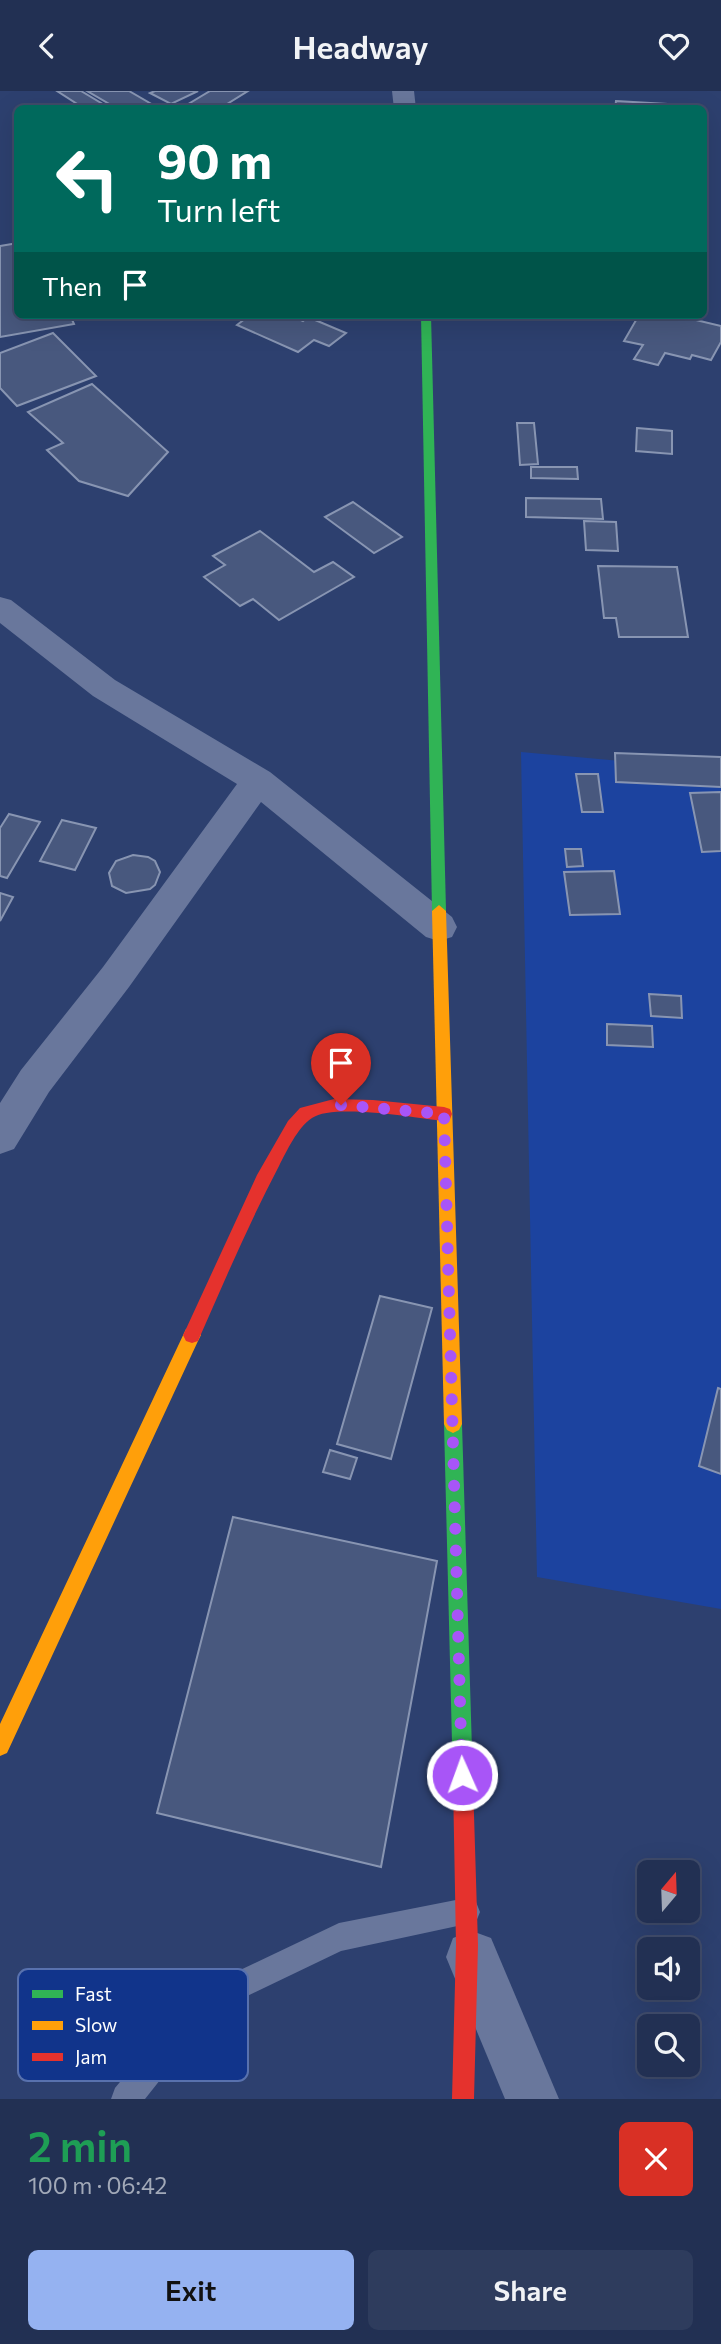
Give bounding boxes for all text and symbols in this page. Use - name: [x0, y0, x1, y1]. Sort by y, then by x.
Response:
- text: Headway: [292, 26, 429, 66]
- icon: back: [28, 27, 66, 65]
- icon: heart: [655, 27, 693, 65]
- text: 90 m: [157, 129, 272, 189]
- icon: left: [42, 133, 133, 224]
- text: Turn left: [157, 189, 281, 229]
- icon: arrive: [116, 266, 154, 304]
- text: Then: [42, 270, 102, 301]
- pin: [311, 1033, 371, 1105]
- icon: arrive: [322, 1044, 360, 1082]
- position arrow: [425, 1738, 499, 1812]
- north arrow: [637, 1860, 700, 1923]
- map controls: [637, 1860, 700, 2077]
- button: sound: [637, 1937, 700, 2000]
- legend: [18, 1969, 248, 2081]
- text: Fast: [75, 1982, 112, 2005]
- text: Slow: [75, 2013, 117, 2036]
- button: search: [637, 2014, 700, 2077]
- text: Jam: [75, 2045, 107, 2068]
- text: 2 min: [28, 2119, 132, 2171]
- button: close: [619, 2122, 693, 2196]
- text: 100 m · 06:42: [28, 2171, 167, 2199]
- button: Exit: [28, 2250, 354, 2330]
- button: Share: [368, 2250, 693, 2330]

